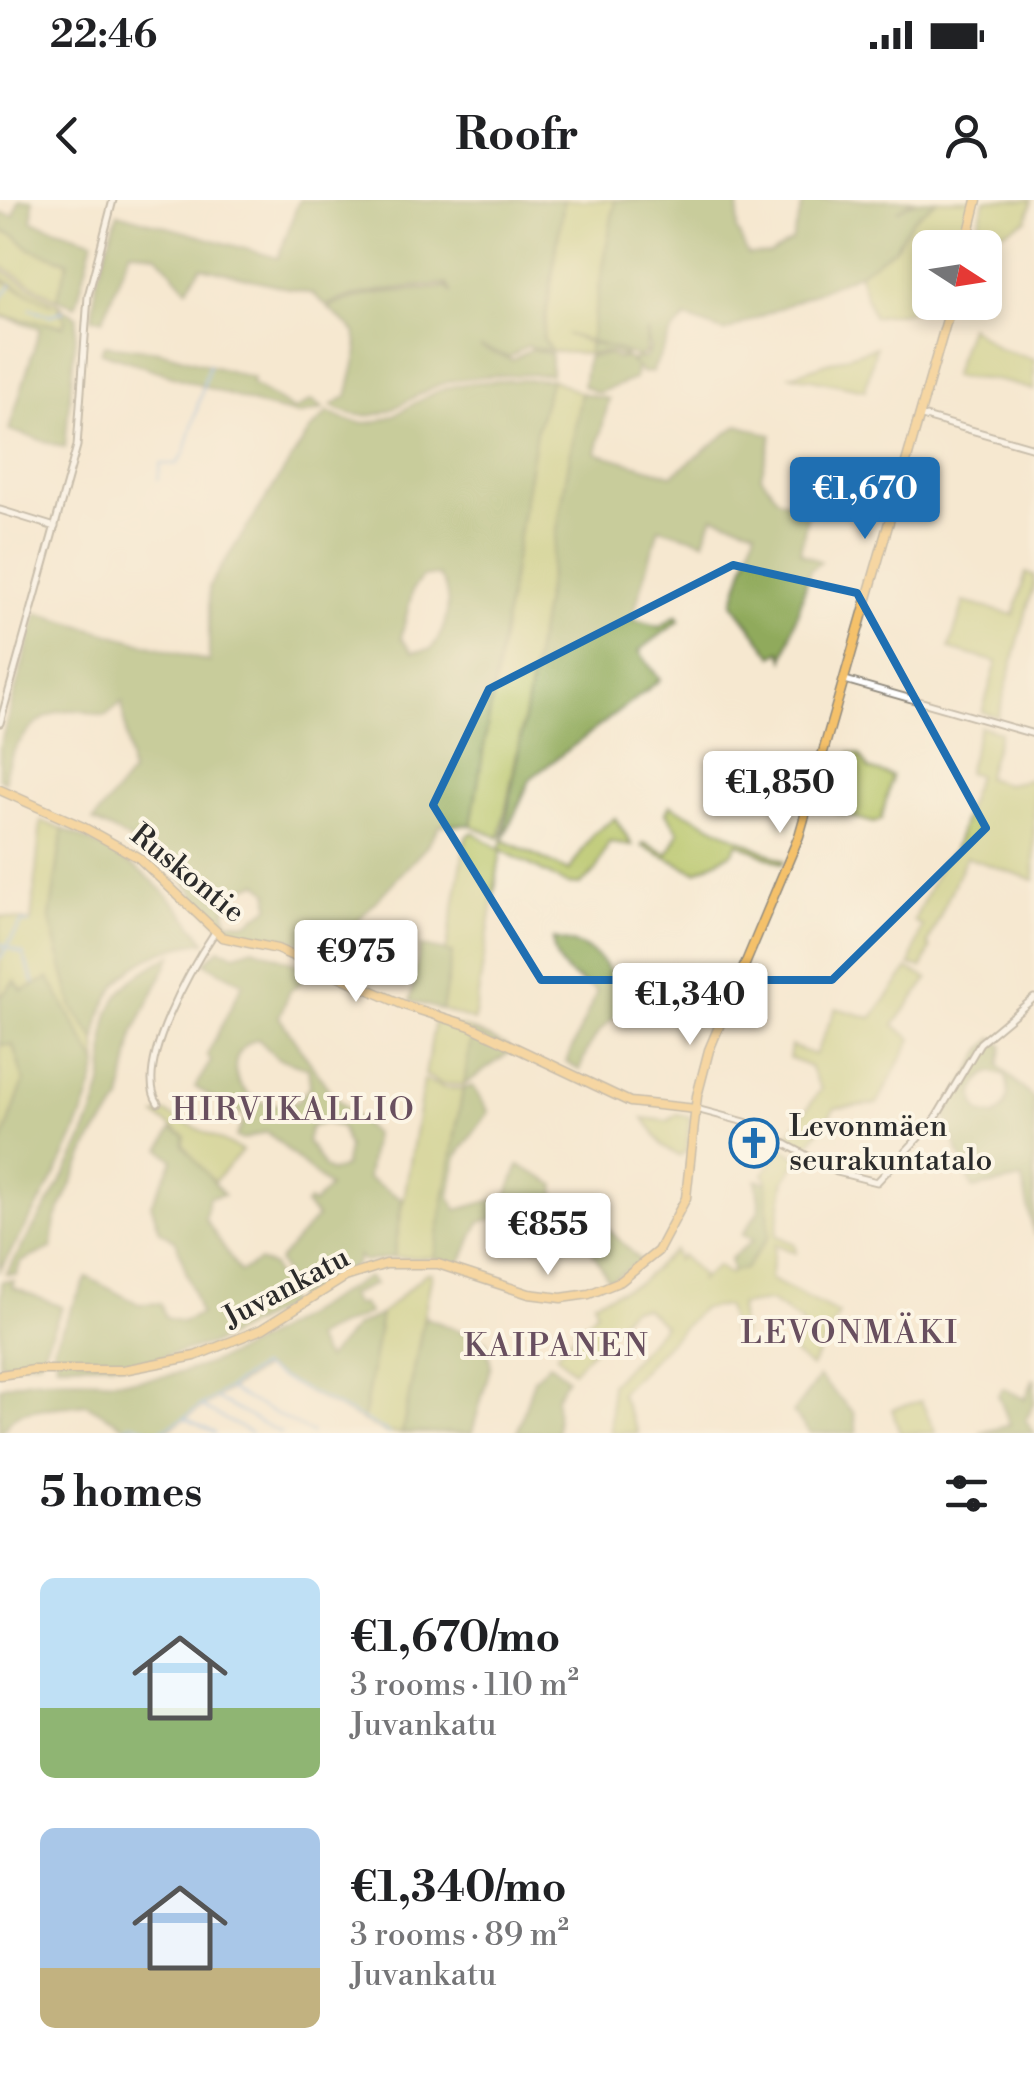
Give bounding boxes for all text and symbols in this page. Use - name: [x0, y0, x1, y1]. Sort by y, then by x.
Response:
- text: 22:46: [50, 12, 157, 59]
- text: Roofr: [455, 107, 579, 164]
- icon: back: [40, 108, 95, 163]
- icon: person: [939, 108, 994, 163]
- north arrow: [912, 230, 1002, 320]
- map controls: [912, 230, 1002, 320]
- pin: €1,670: [784, 457, 946, 542]
- text: €1,670: [812, 469, 918, 509]
- pin: €1,850: [699, 751, 861, 836]
- text: €1,850: [725, 763, 835, 803]
- street label: Ruskontie: [122, 816, 252, 932]
- pin: €975: [297, 920, 415, 1005]
- text: €975: [317, 932, 395, 972]
- pin: €1,340: [609, 963, 771, 1048]
- text: €1,340: [635, 975, 745, 1015]
- district label: HIRVIKALLIO: [172, 1090, 416, 1130]
- place label: Levonmäen seurakuntatalo: [789, 1108, 992, 1180]
- church icon: Levonmäen seurakuntatalo: [728, 1117, 780, 1169]
- pin: €855: [489, 1193, 607, 1278]
- text: €855: [508, 1205, 588, 1245]
- street label: Juvankatu: [216, 1239, 356, 1337]
- district label: LEVONMÄKI: [741, 1312, 959, 1353]
- district label: KAIPANEN: [464, 1326, 650, 1366]
- icon: filters: [939, 1466, 994, 1521]
- text: 5 homes: [40, 1467, 202, 1520]
- text: €1,670/mo: [350, 1612, 560, 1665]
- icon: home: [120, 1618, 240, 1738]
- text: 3 rooms · 110 m²: [350, 1665, 579, 1705]
- text: Juvankatu: [350, 1705, 497, 1745]
- text: €1,340/mo: [350, 1862, 567, 1915]
- icon: home: [120, 1868, 240, 1988]
- text: 3 rooms · 89 m²: [350, 1915, 569, 1955]
- text: Juvankatu: [350, 1955, 497, 1995]

